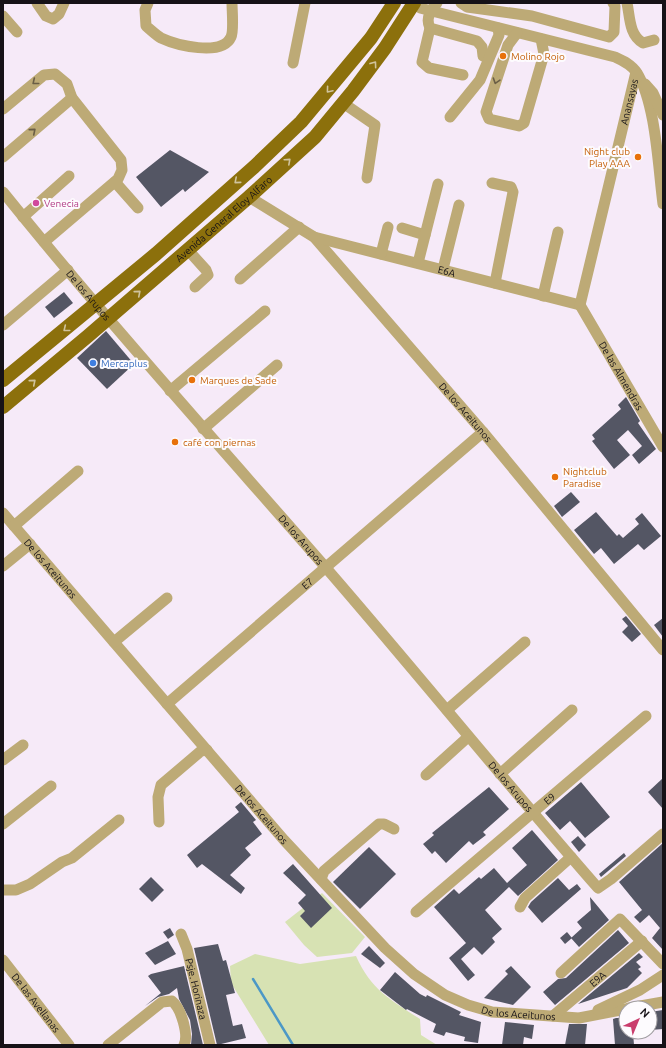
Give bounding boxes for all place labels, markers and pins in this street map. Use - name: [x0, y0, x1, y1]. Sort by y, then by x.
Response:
- marker: Molino Rojo: [498, 51, 508, 61]
- place label: Molino Rojo: [511, 51, 565, 62]
- place label: Night club Play AAA: [584, 146, 630, 169]
- marker: Night club Play AAA: [633, 152, 643, 162]
- marker: Venecia: [31, 198, 41, 208]
- place label: Venecia: [44, 198, 79, 209]
- marker: Mercaplus: [88, 358, 98, 368]
- place label: Mercaplus: [101, 358, 147, 369]
- marker: Marques de Sade: [187, 375, 197, 385]
- place label: Marques de Sade: [200, 375, 277, 386]
- marker: café con piernas: [170, 437, 180, 447]
- place label: café con piernas: [183, 437, 256, 448]
- place label: Nightclub Paradise: [563, 466, 607, 489]
- marker: Nightclub Paradise: [550, 472, 560, 482]

